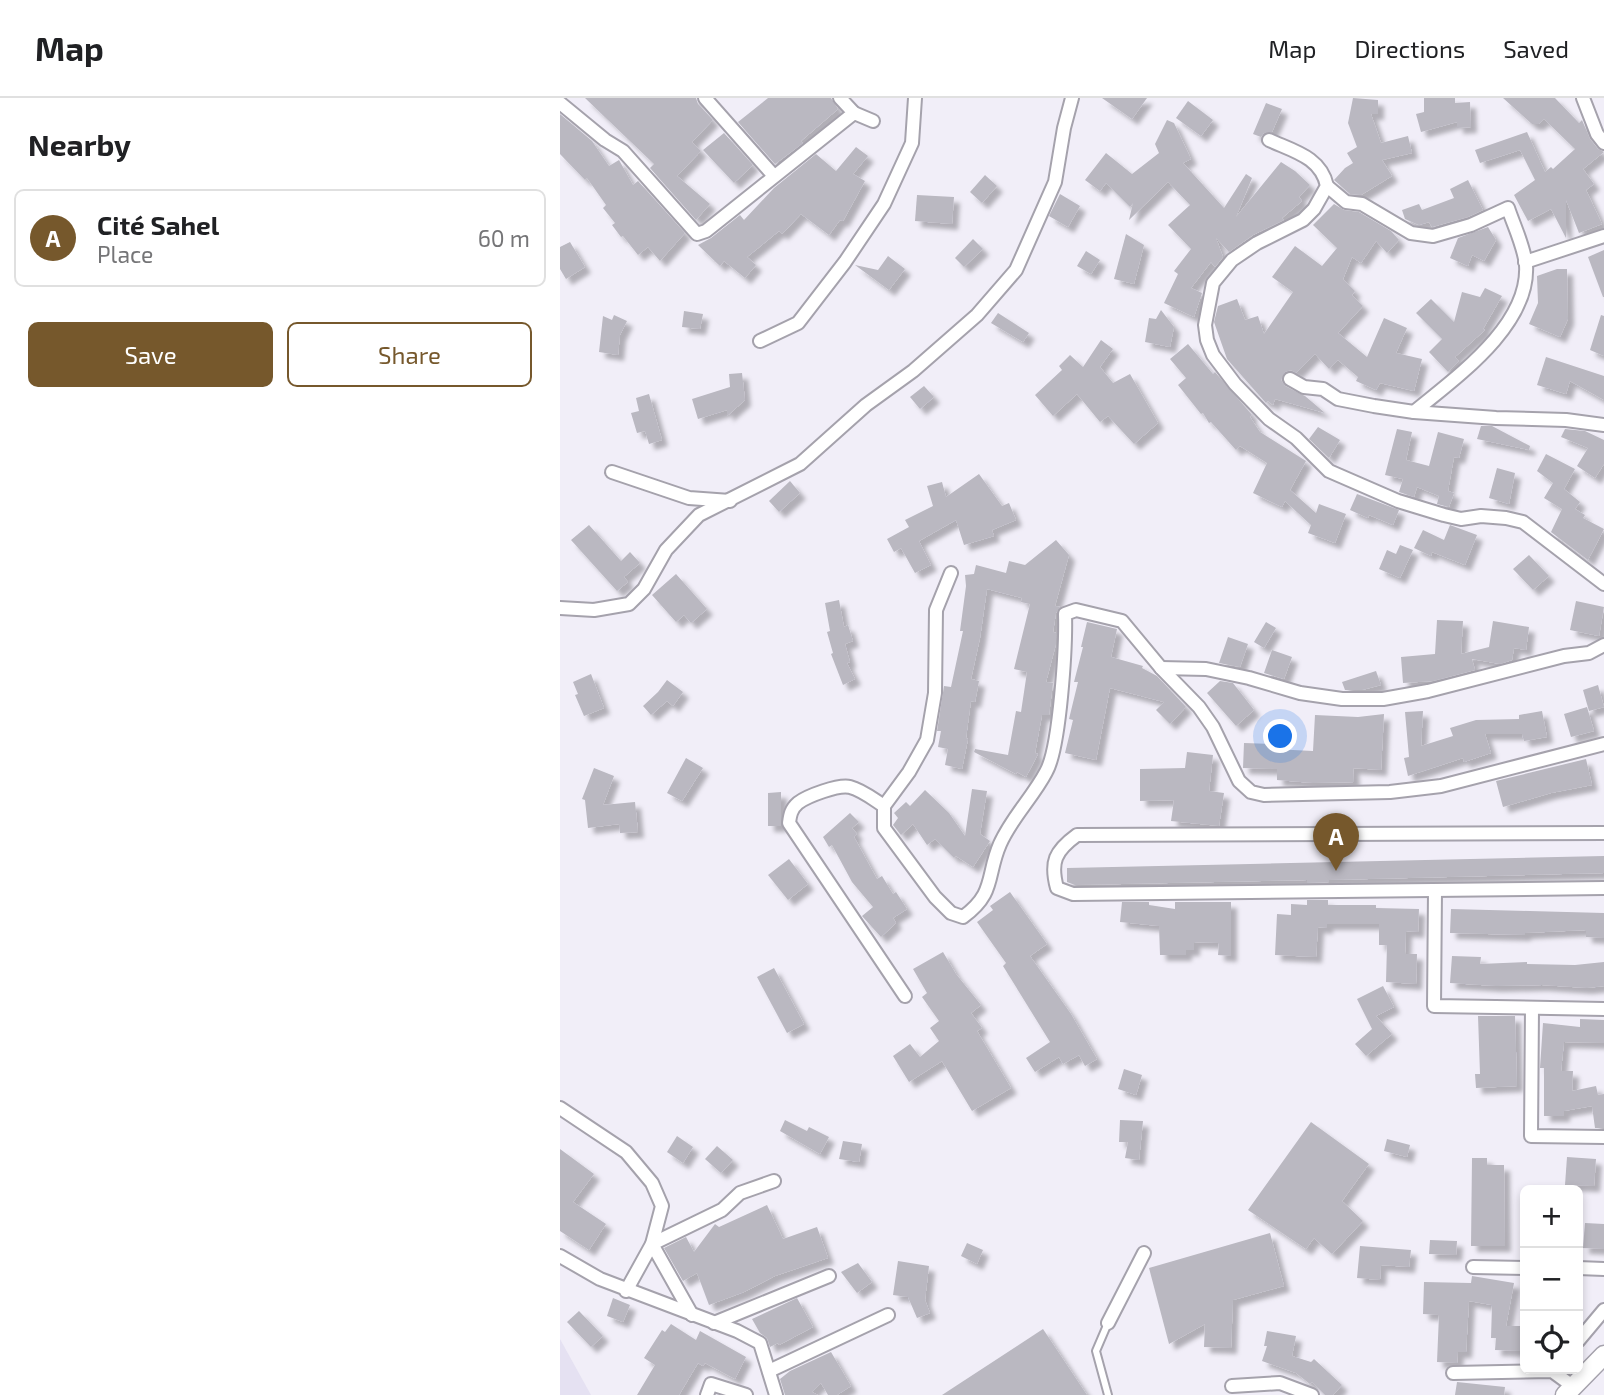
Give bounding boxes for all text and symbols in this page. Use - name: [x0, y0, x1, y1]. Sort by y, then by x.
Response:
- text: Map: [35, 28, 104, 68]
- text: Map: [1268, 34, 1316, 63]
- text: Directions: [1354, 34, 1465, 63]
- text: Saved: [1503, 34, 1569, 63]
- text: Nearby: [28, 126, 131, 162]
- text: Cité Sahel: [97, 209, 219, 240]
- text: A: [45, 224, 61, 252]
- text: 60 m: [478, 224, 530, 252]
- text: Place: [97, 240, 153, 268]
- button: Save: [28, 322, 273, 387]
- button: Share: [287, 322, 532, 387]
- your location: [1263, 719, 1297, 753]
- pin: A: [1313, 813, 1359, 871]
- map controls: [1520, 1185, 1583, 1374]
- button: +: [1520, 1185, 1583, 1248]
- button: −: [1520, 1248, 1583, 1311]
- button: locate: [1520, 1311, 1583, 1374]

